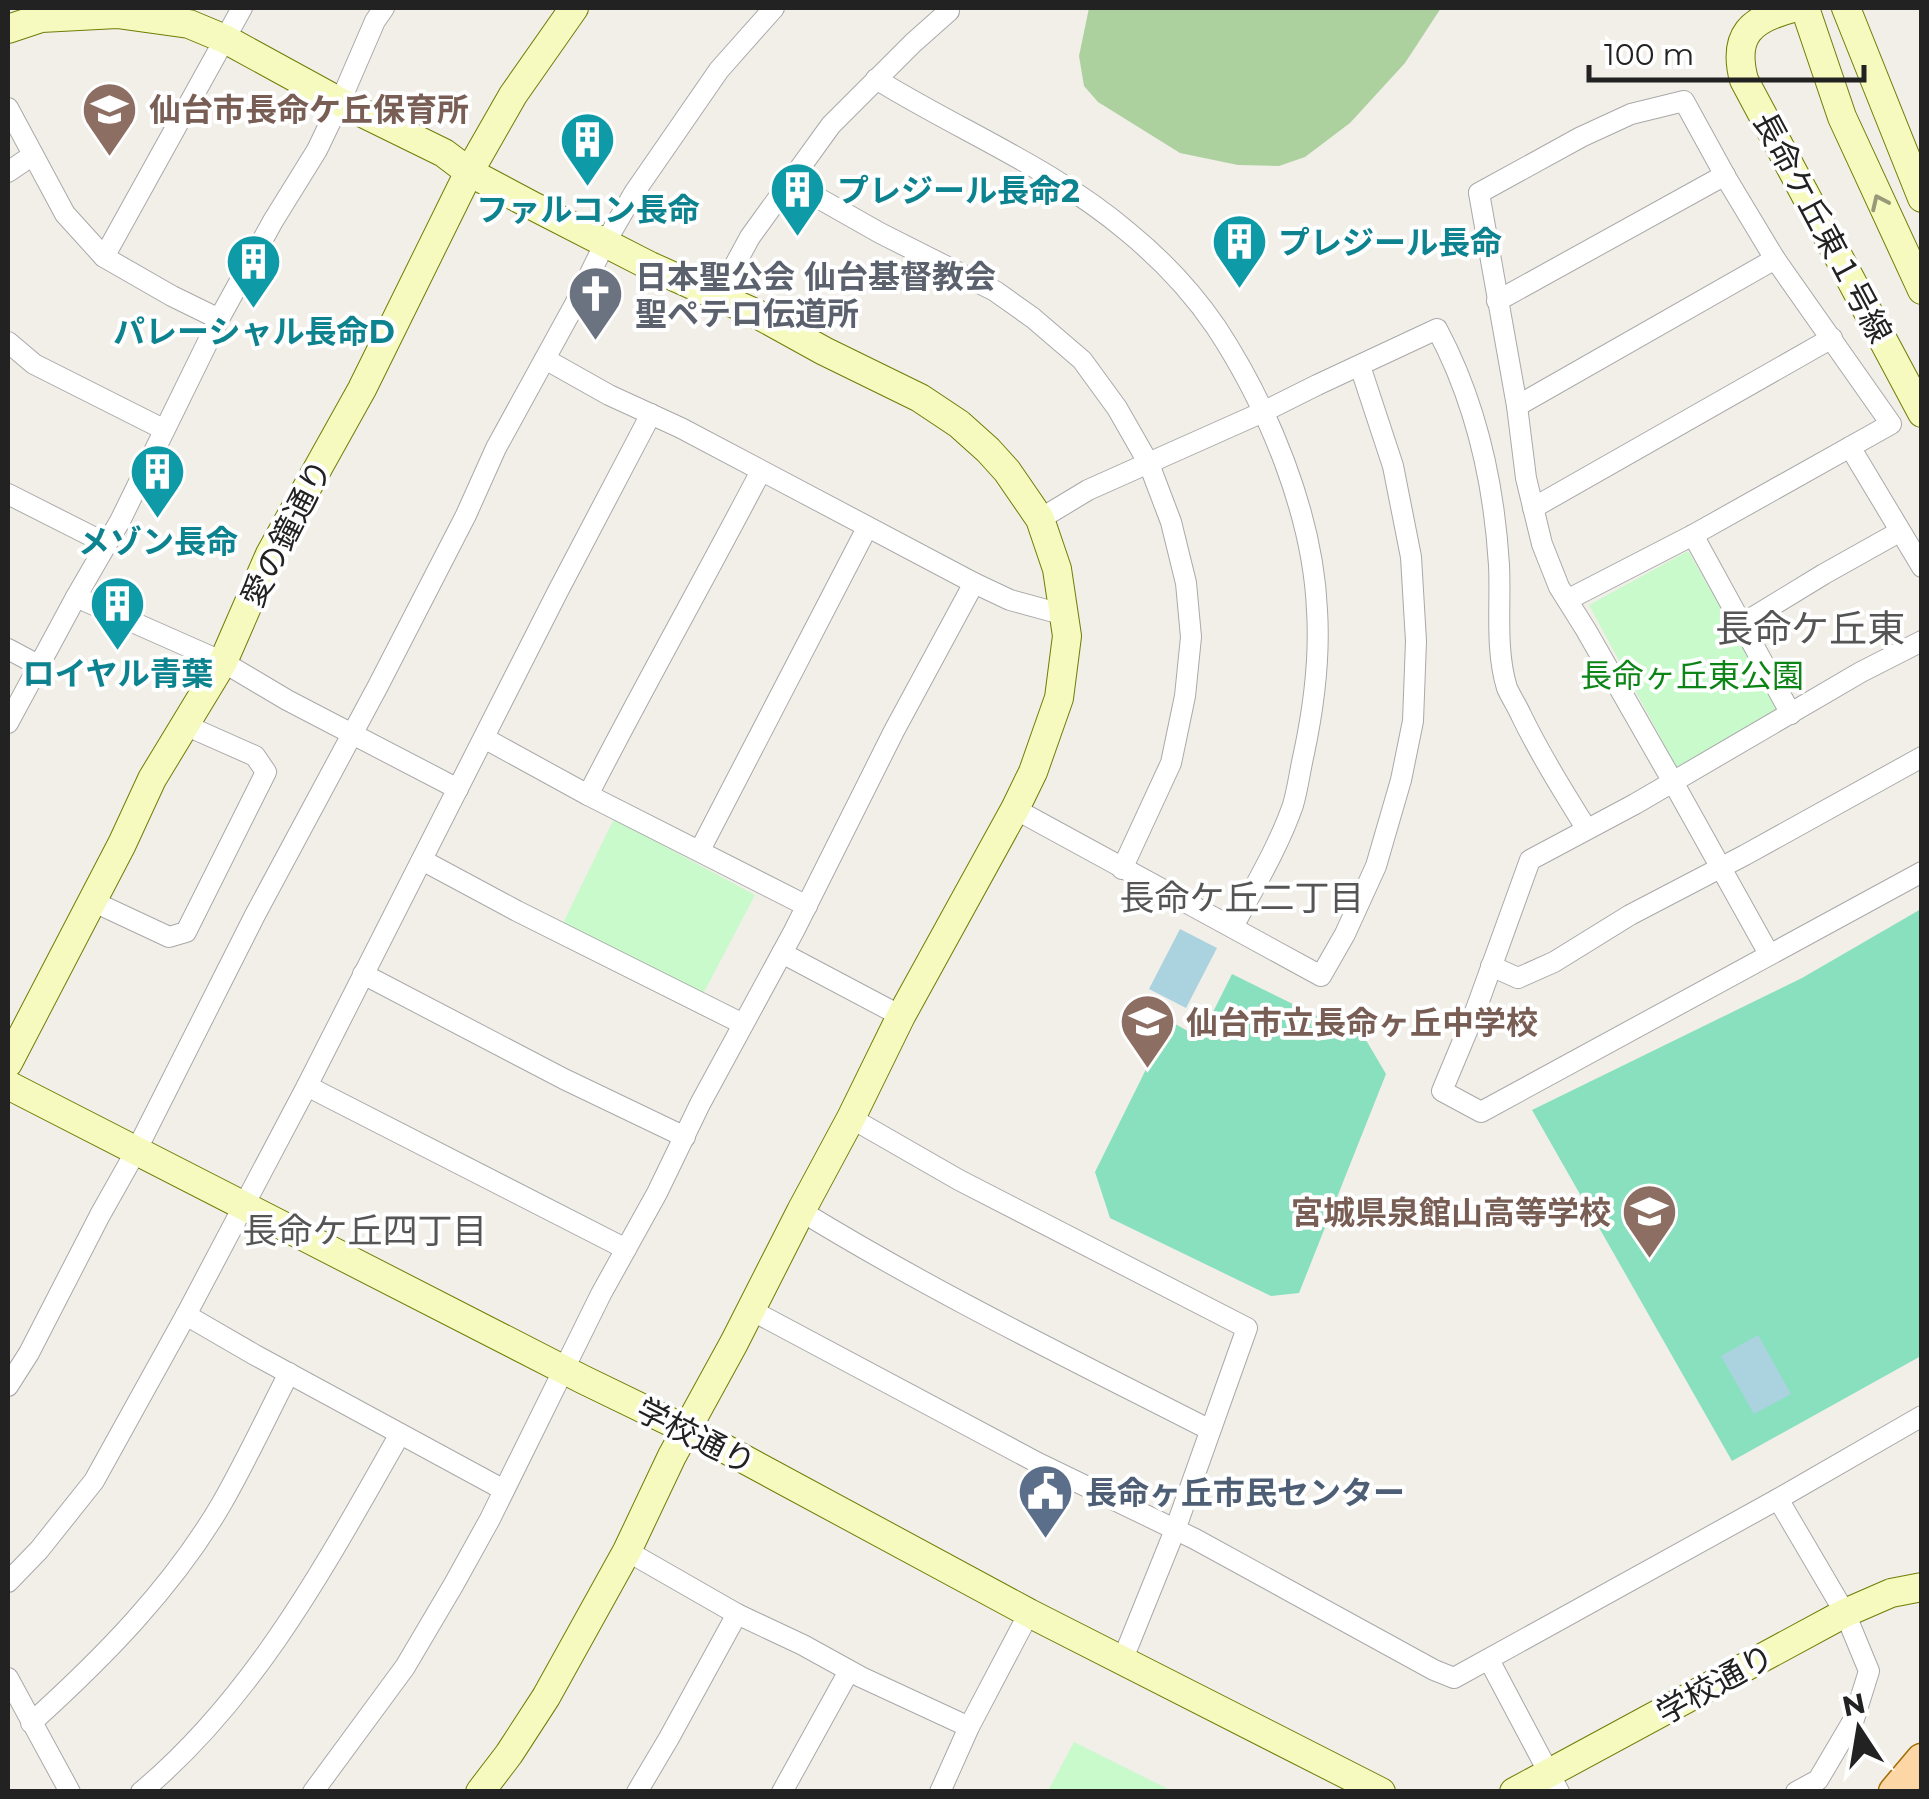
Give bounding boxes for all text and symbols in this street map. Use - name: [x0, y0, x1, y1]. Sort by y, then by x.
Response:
- scale bar: [1589, 20, 1864, 82]
- text: 100 m: [1604, 36, 1694, 73]
- school or university icon: 仙台市長命ケ丘保育所: [80, 79, 140, 158]
- place label: 仙台市長命ケ丘保育所: [149, 90, 469, 129]
- street label: 長命ケ丘東１号線: [1746, 105, 1900, 349]
- building icon: ファルコン長命: [558, 110, 618, 189]
- building icon: プレジール長命2: [768, 160, 828, 239]
- place label: プレジール長命2: [837, 171, 1080, 210]
- place label: ファルコン長命: [476, 190, 700, 229]
- one-way arrow: [1872, 194, 1892, 212]
- building icon: プレジール長命: [1209, 212, 1269, 291]
- place label: プレジール長命: [1278, 223, 1502, 262]
- building icon: パレーシャル長命D: [224, 232, 284, 311]
- place label: 日本聖公会 仙台基督教会 聖ペテロ伝道所: [635, 257, 996, 333]
- church icon: 日本聖公会 仙台基督教会 聖ペテロ伝道所: [566, 264, 626, 343]
- place label: パレーシャル長命D: [113, 312, 395, 351]
- building icon: メゾン長命: [128, 442, 188, 521]
- street label: 愛の鐘通り: [232, 453, 340, 613]
- place label: メゾン長命: [78, 522, 238, 561]
- building icon: ロイヤル青葉: [88, 574, 148, 653]
- district label: 長命ケ丘東: [1715, 605, 1905, 652]
- place label: ロイヤル青葉: [22, 654, 214, 693]
- park label: 長命ヶ丘東公園: [1580, 656, 1804, 695]
- district label: 長命ケ丘二丁目: [1119, 876, 1365, 919]
- school or university icon: 仙台市立長命ヶ丘中学校: [1117, 992, 1177, 1071]
- place label: 仙台市立長命ヶ丘中学校: [1186, 1003, 1538, 1042]
- school or university icon: 宮城県泉館山高等学校: [1620, 1182, 1680, 1261]
- place label: 宮城県泉館山高等学校: [1291, 1193, 1611, 1232]
- district label: 長命ケ丘四丁目: [242, 1209, 488, 1252]
- street label: 学校通り: [630, 1390, 762, 1482]
- public building icon: 長命ヶ丘市民センター: [1016, 1462, 1076, 1541]
- place label: 長命ヶ丘市民センター: [1085, 1473, 1405, 1512]
- street label: 学校通り: [1650, 1636, 1780, 1732]
- north arrow: [1809, 1679, 1909, 1779]
- text: N: [1839, 1686, 1868, 1724]

